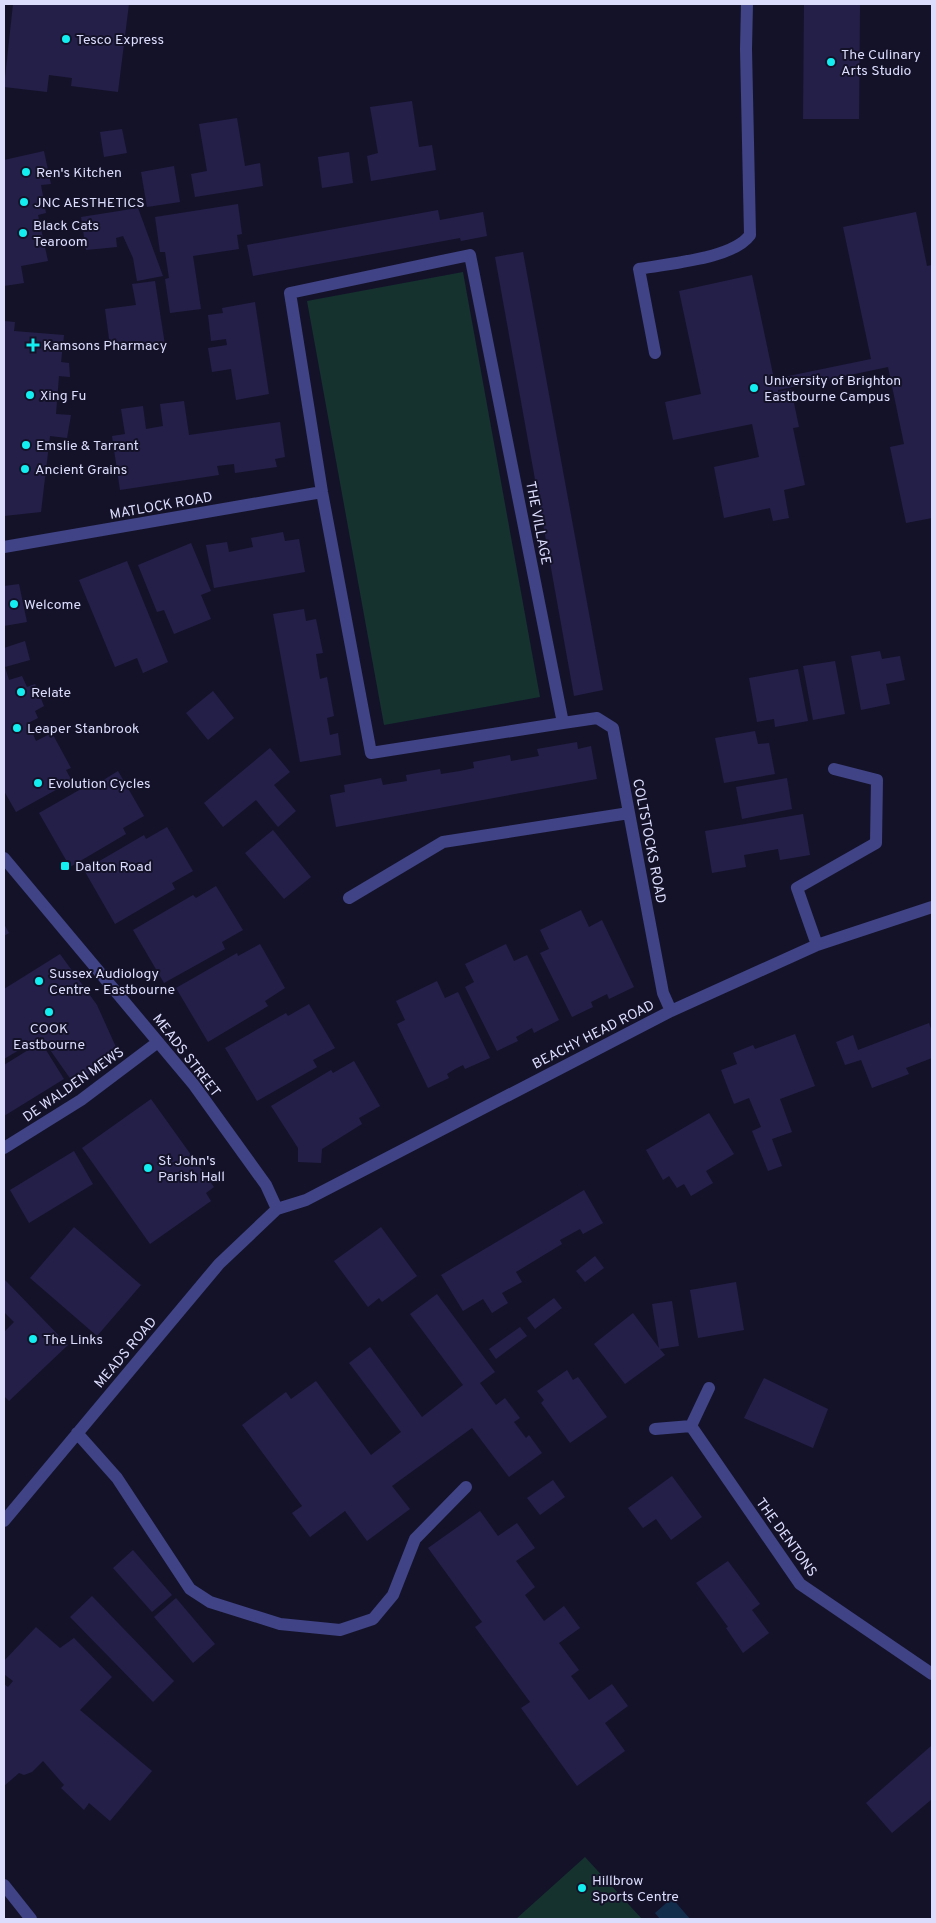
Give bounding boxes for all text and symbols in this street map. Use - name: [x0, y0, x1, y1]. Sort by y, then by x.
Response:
- place label: Tesco Express: [76, 32, 164, 49]
- marker: Tesco Express: [60, 33, 72, 45]
- place label: The Culinary Arts Studio: [841, 47, 921, 80]
- marker: The Culinary Arts Studio: [825, 56, 837, 68]
- place label: Ren's Kitchen: [36, 165, 122, 182]
- marker: Ren's Kitchen: [20, 166, 32, 178]
- place label: JNC AESTHETICS: [34, 195, 145, 212]
- marker: JNC AESTHETICS: [18, 196, 30, 208]
- place label: Black Cats Tearoom: [33, 218, 99, 251]
- marker: Black Cats Tearoom: [17, 227, 29, 239]
- place label: Kamsons Pharmacy: [43, 338, 167, 355]
- marker: Kamsons Pharmacy: [27, 339, 39, 351]
- place label: University of Brighton Eastbourne Campus: [764, 373, 901, 406]
- marker: University of Brighton Eastbourne Campus: [748, 382, 760, 394]
- place label: Xing Fu: [40, 388, 86, 405]
- marker: Xing Fu: [24, 389, 36, 401]
- place label: Emslie & Tarrant: [36, 438, 139, 455]
- marker: Emslie & Tarrant: [20, 439, 32, 451]
- place label: Ancient Grains: [35, 462, 127, 479]
- marker: Ancient Grains: [19, 463, 31, 475]
- street label: THE VILLAGE: [521, 480, 554, 567]
- street label: MATLOCK ROAD: [108, 489, 214, 524]
- place label: Welcome: [24, 597, 81, 614]
- marker: Welcome: [8, 598, 20, 610]
- place label: Relate: [31, 685, 71, 702]
- marker: Relate: [15, 686, 27, 698]
- place label: Leaper Stanbrook: [27, 721, 139, 738]
- marker: Leaper Stanbrook: [11, 722, 23, 734]
- place label: Evolution Cycles: [48, 776, 150, 793]
- marker: Evolution Cycles: [32, 777, 44, 789]
- street label: COLTSTOCKS ROAD: [628, 777, 669, 905]
- place label: Dalton Road: [75, 859, 152, 876]
- marker: Dalton Road: [59, 860, 71, 872]
- place label: Sussex Audiology Centre - Eastbourne: [49, 966, 175, 999]
- marker: Sussex Audiology Centre - Eastbourne: [33, 975, 45, 987]
- street label: BEACHY HEAD ROAD: [530, 997, 657, 1073]
- marker: COOK Eastbourne: [43, 1006, 55, 1018]
- street label: MEADS STREET: [148, 1011, 223, 1101]
- place label: COOK Eastbourne: [13, 1021, 85, 1054]
- street label: DE WALDEN MEWS: [20, 1044, 128, 1126]
- place label: St John's Parish Hall: [158, 1153, 225, 1186]
- marker: St John's Parish Hall: [142, 1162, 154, 1174]
- street label: MEADS ROAD: [91, 1314, 161, 1392]
- place label: The Links: [43, 1332, 103, 1349]
- marker: The Links: [27, 1333, 39, 1345]
- street label: THE DENTONS: [752, 1495, 820, 1581]
- place label: Hillbrow Sports Centre: [592, 1873, 679, 1906]
- marker: Hillbrow Sports Centre: [576, 1882, 588, 1894]

